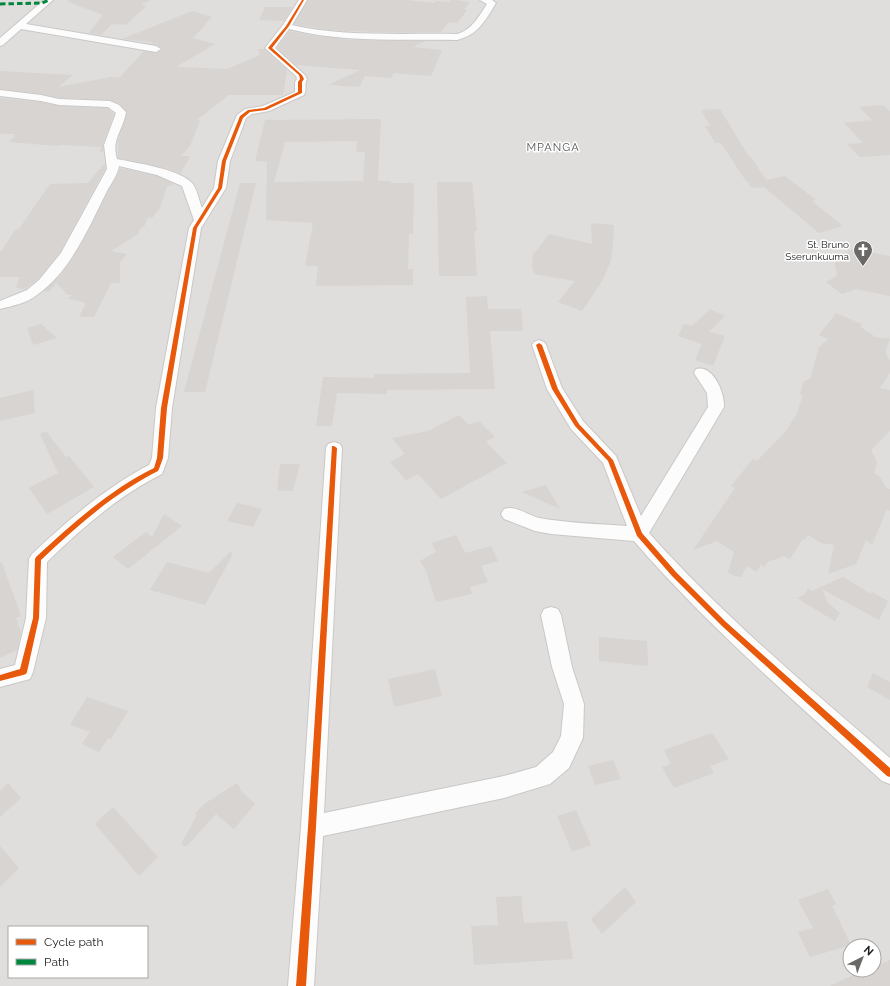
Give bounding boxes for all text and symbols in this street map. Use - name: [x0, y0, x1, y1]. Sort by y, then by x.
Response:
- district label: MPANGA: [526, 141, 580, 154]
- place label: St. Bruno Sserunkuuma: [785, 239, 849, 262]
- church icon: St. Bruno Sserunkuuma: [852, 239, 874, 267]
- legend: [8, 926, 148, 978]
- text: Cycle path: [44, 935, 103, 949]
- north arrow: [842, 938, 882, 978]
- text: N: [861, 943, 876, 959]
- text: Path: [44, 955, 69, 969]

